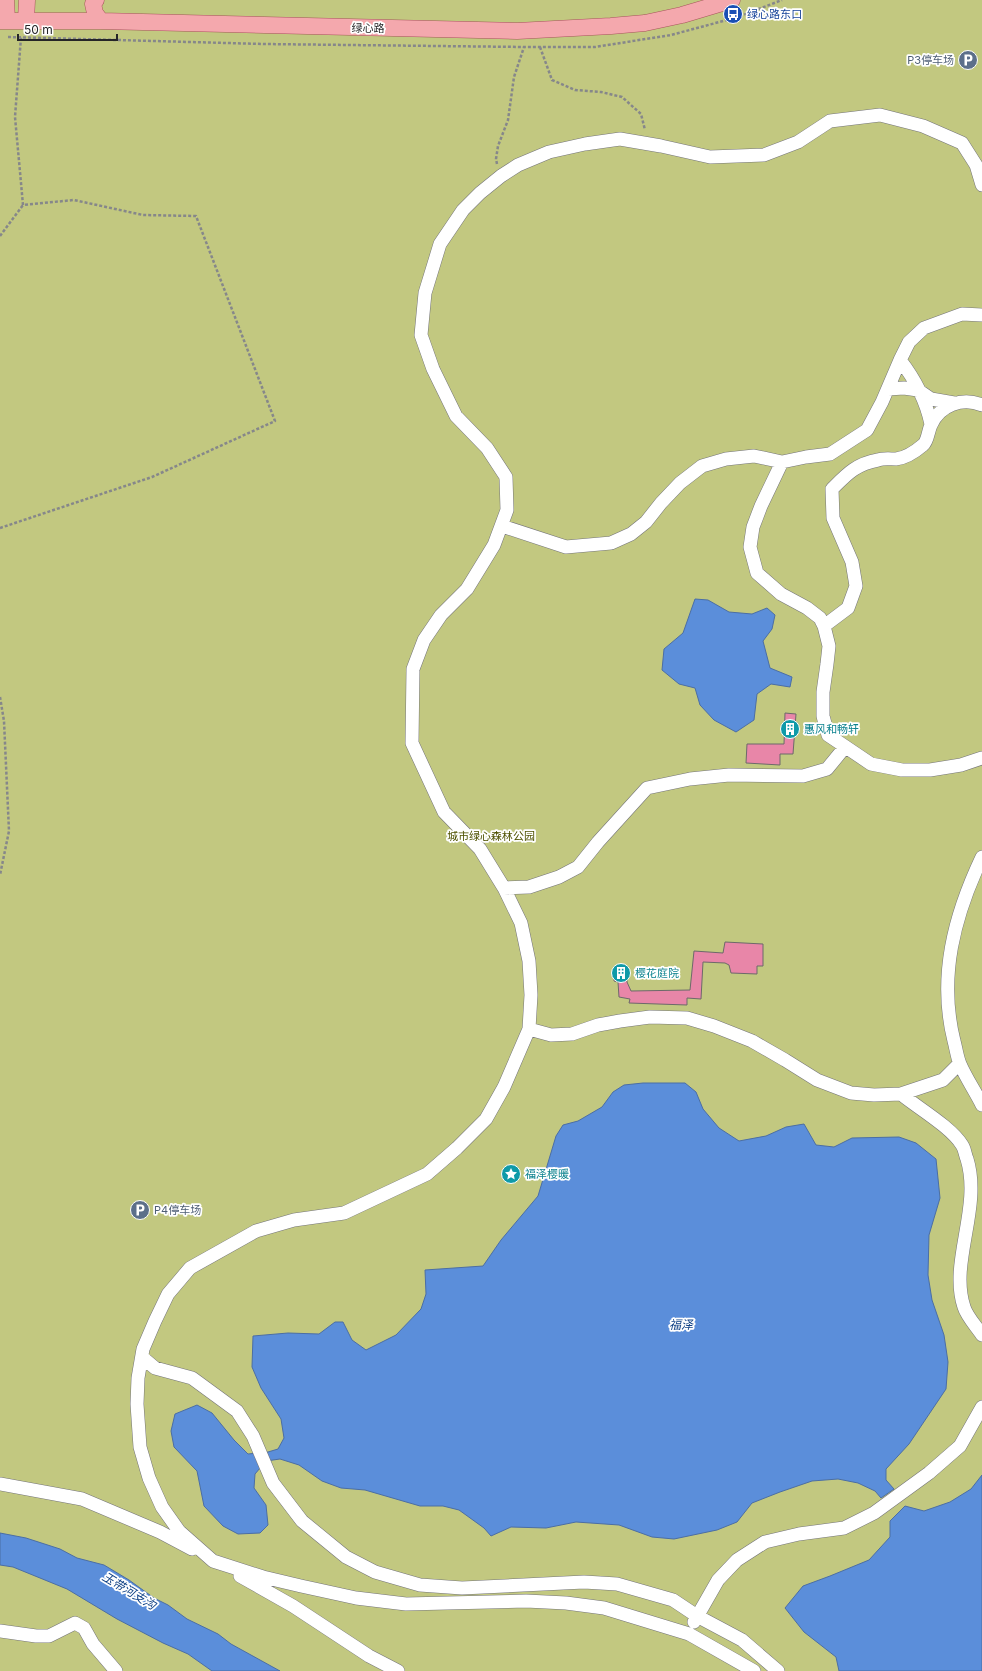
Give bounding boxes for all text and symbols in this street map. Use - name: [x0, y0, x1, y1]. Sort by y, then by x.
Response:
- bus stop icon: 绿心路东口: [722, 3, 744, 25]
- place label: 绿心路东口: [747, 7, 802, 21]
- scale bar: [18, 16, 117, 42]
- street label: 绿心路: [351, 21, 385, 35]
- text: 50 m: [24, 22, 53, 37]
- parking icon: P3停车场: [957, 49, 979, 71]
- place label: P3停车场: [907, 53, 954, 67]
- building icon: 惠风和畅轩: [779, 718, 801, 740]
- place label: 惠风和畅轩: [804, 722, 859, 736]
- park label: 城市绿心森林公园: [447, 829, 535, 843]
- building icon: 樱花庭院: [610, 962, 632, 984]
- place label: 樱花庭院: [635, 966, 679, 980]
- place icon: 福泽樱暖: [500, 1163, 522, 1185]
- place label: 福泽樱暖: [525, 1167, 569, 1181]
- parking icon: P4停车场: [129, 1199, 151, 1221]
- place label: P4停车场: [154, 1203, 201, 1217]
- water label: 福泽: [669, 1317, 694, 1332]
- water label: 玉带河支沟: [100, 1569, 161, 1613]

